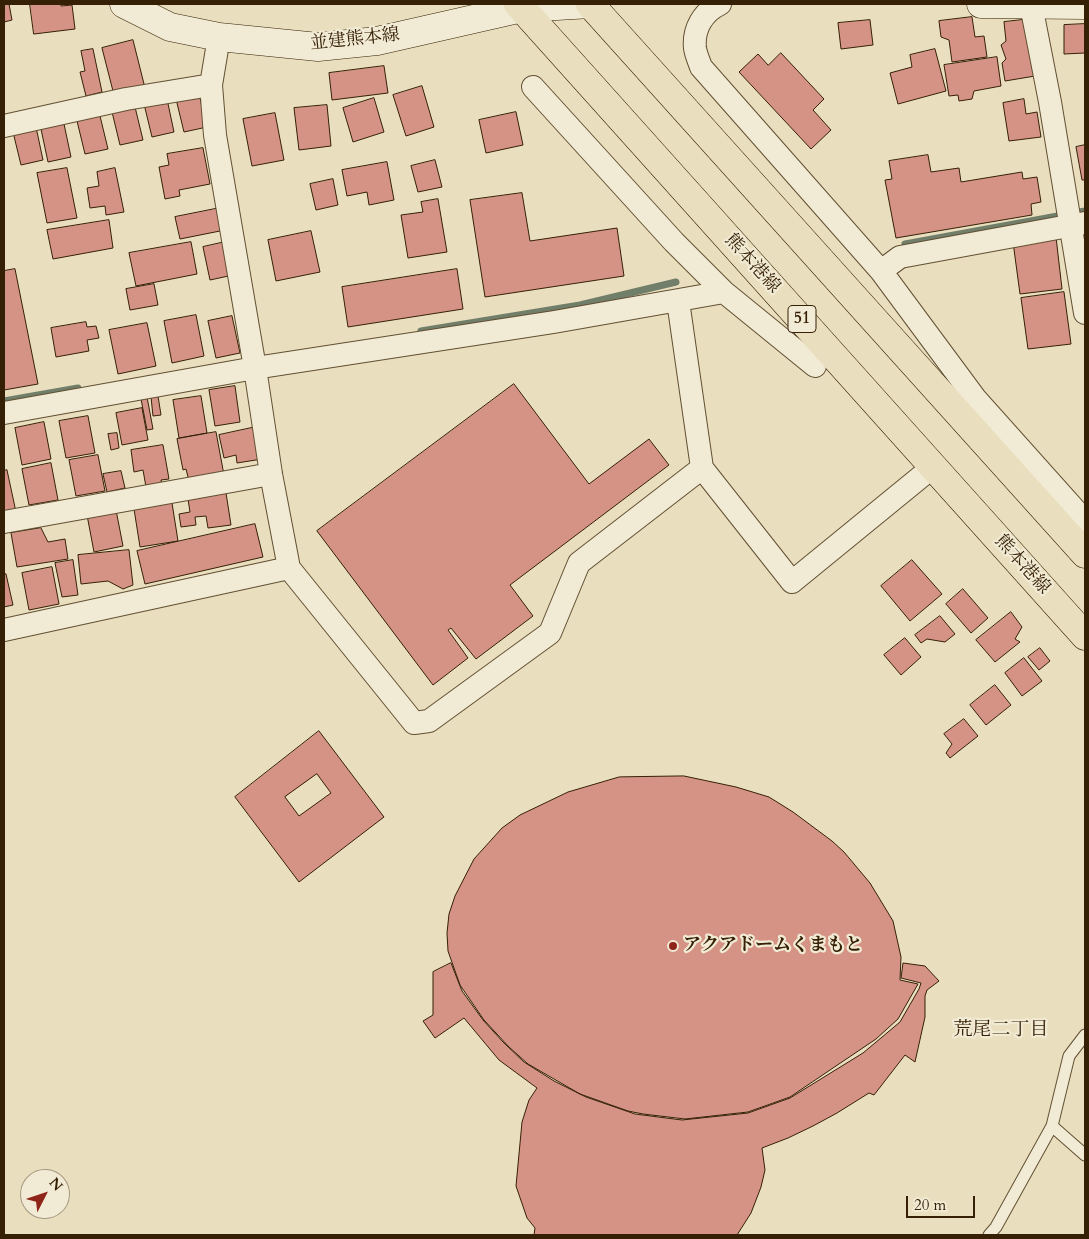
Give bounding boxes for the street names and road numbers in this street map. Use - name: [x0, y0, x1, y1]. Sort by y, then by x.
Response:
- street label: 並建熊本線: [309, 25, 401, 55]
- street label: 熊本港線: [720, 230, 784, 298]
- road number: 51: [788, 306, 816, 332]
- street label: 熊本港線: [990, 531, 1054, 599]

